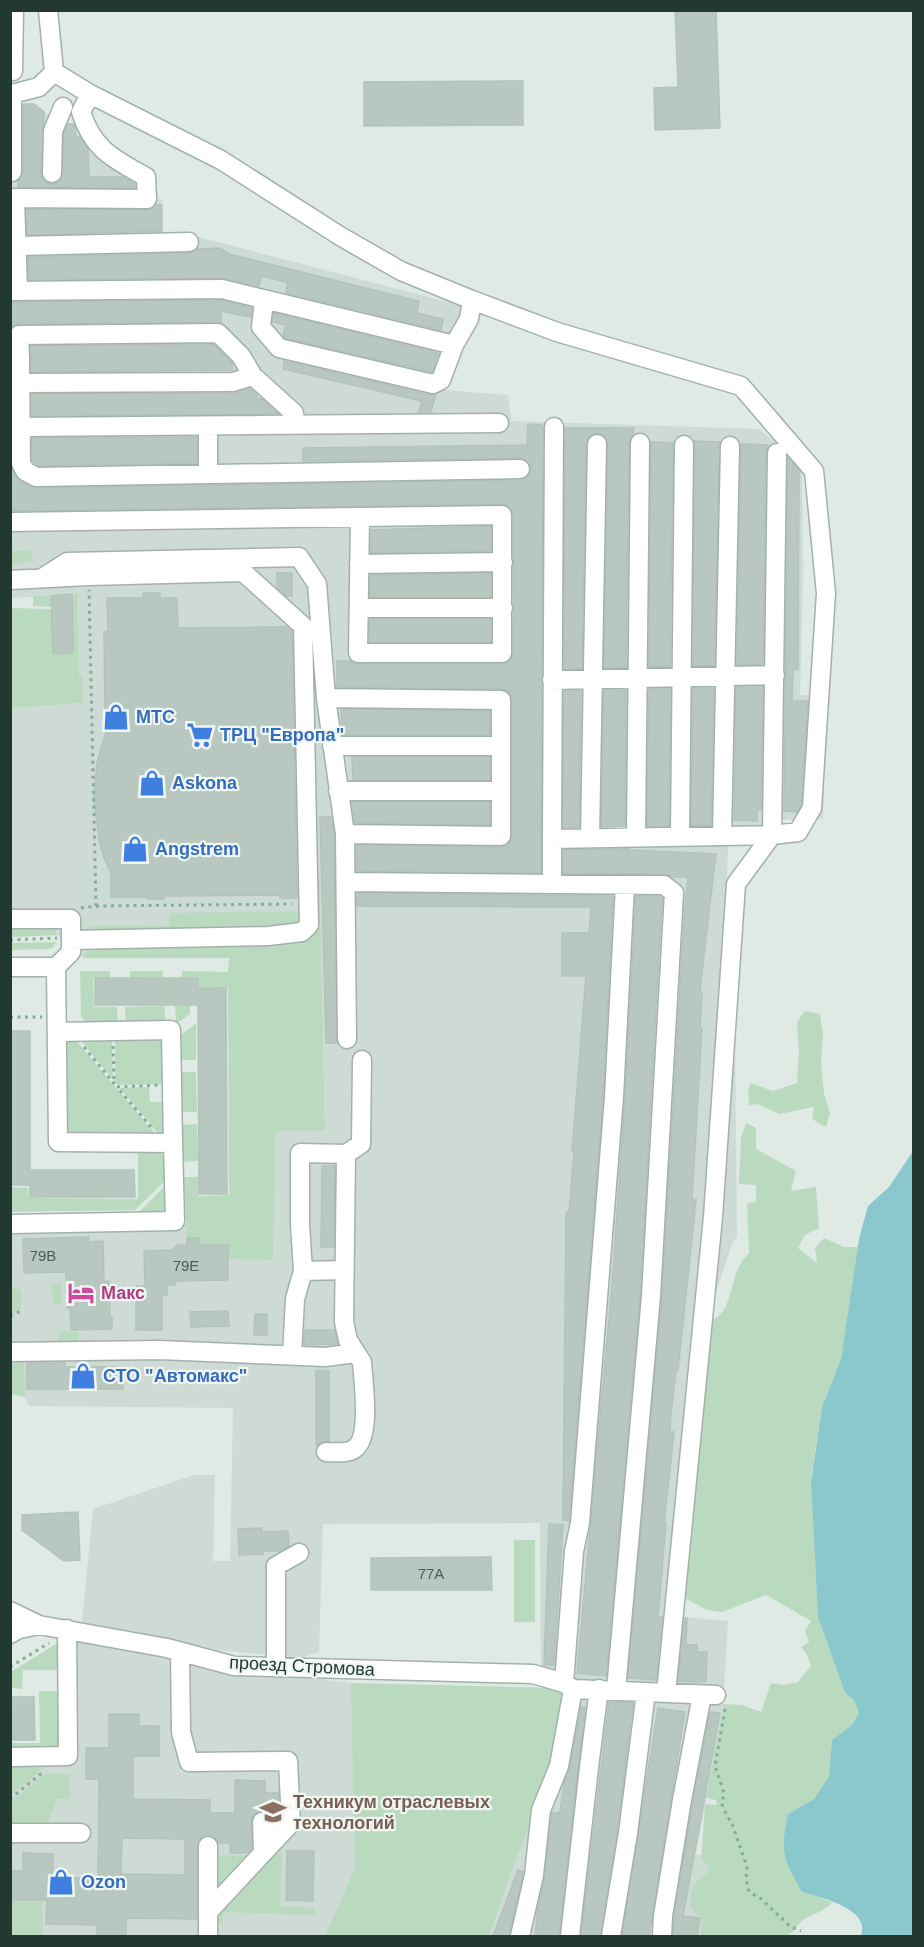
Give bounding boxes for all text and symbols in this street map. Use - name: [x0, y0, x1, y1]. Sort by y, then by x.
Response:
- shop icon: МТС: [101, 702, 131, 732]
- place label: МТС: [136, 707, 175, 727]
- supermarket icon: ТРЦ "Европа": [185, 720, 215, 750]
- place label: ТРЦ "Европа": [220, 725, 344, 745]
- shop icon: Askona: [137, 768, 167, 798]
- place label: Askona: [172, 773, 238, 793]
- shop icon: Angstrem: [120, 834, 150, 864]
- place label: Angstrem: [155, 839, 239, 859]
- house number: 79В: [30, 1247, 56, 1264]
- house number: 79Е: [173, 1257, 199, 1274]
- hotel icon: Макс: [66, 1278, 96, 1308]
- place label: Макс: [101, 1283, 145, 1303]
- shop icon: СТО "Автомакс": [68, 1361, 98, 1391]
- place label: СТО "Автомакс": [103, 1366, 247, 1386]
- house number: 77А: [418, 1565, 444, 1582]
- street label: проезд Стромова: [229, 1652, 376, 1680]
- place label: Техникум отраслевых технологий: [293, 1792, 490, 1833]
- school or university icon: Техникум отраслевых технологий: [258, 1797, 288, 1827]
- shop icon: Ozon: [46, 1867, 76, 1897]
- place label: Ozon: [81, 1872, 126, 1892]

